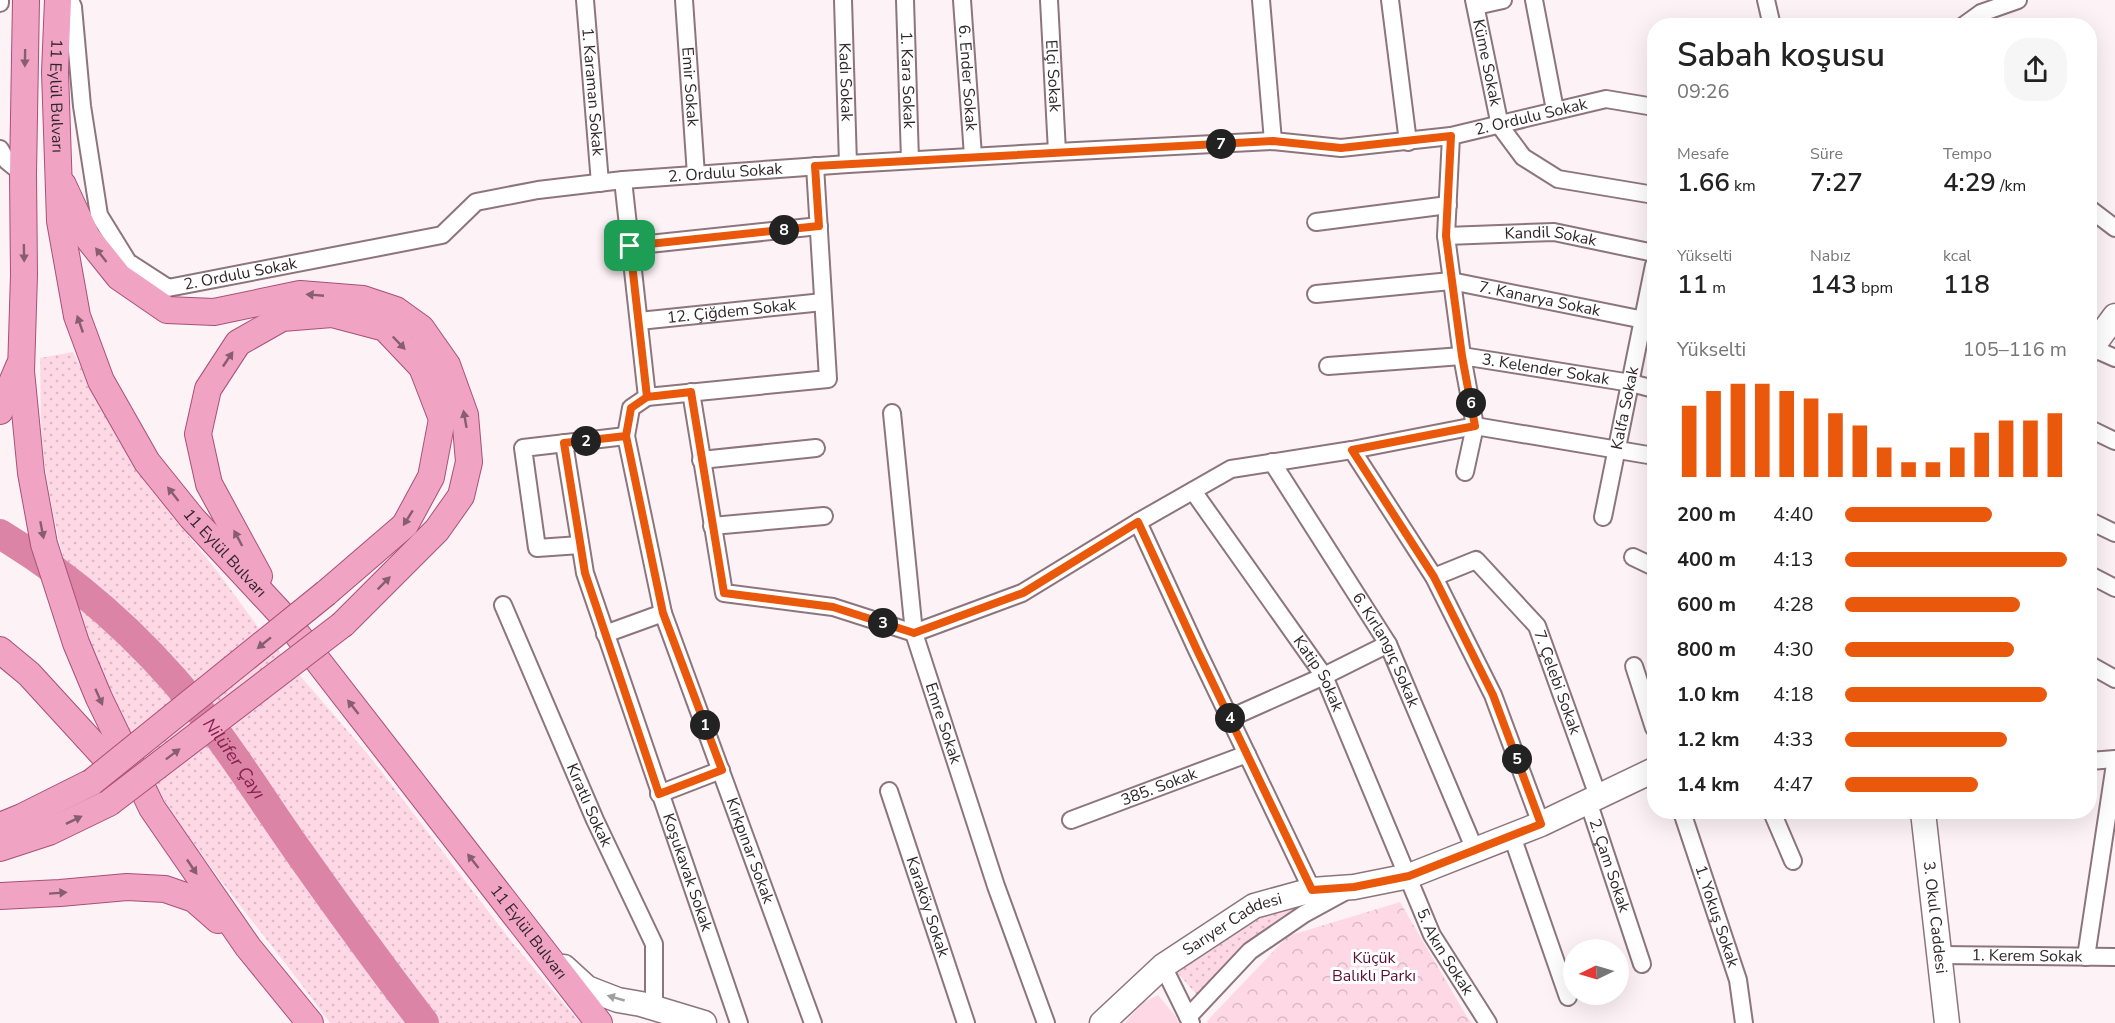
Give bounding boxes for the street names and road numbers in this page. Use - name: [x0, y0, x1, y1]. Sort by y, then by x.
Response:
- street label: Küme Sokak: [1467, 17, 1507, 109]
- street label: 6. Ender Sokak: [953, 24, 982, 133]
- street label: 1. Karaman Sokak: [576, 27, 609, 158]
- street label: 1. Kara Sokak: [895, 31, 920, 130]
- street label: 11 Eylül Bulvarı: [44, 39, 69, 153]
- street label: Elçi Sokak: [1040, 39, 1066, 114]
- street label: Kadı Sokak: [833, 42, 858, 123]
- street label: Emir Sokak: [676, 46, 704, 128]
- street label: 2. Ordulu Sokak: [1473, 93, 1590, 141]
- street label: 2. Ordulu Sokak: [667, 158, 784, 188]
- street label: Kandil Sokak: [1504, 221, 1600, 252]
- street label: 2. Ordulu Sokak: [182, 252, 300, 296]
- street label: 7. Kanarya Sokak: [1477, 276, 1603, 322]
- street label: 12. Çiğdem Sokak: [666, 294, 798, 329]
- street label: 3. Kelender Sokak: [1480, 348, 1612, 391]
- street label: Kalfa Sokak: [1606, 364, 1644, 452]
- street label: 11 Eylül Bulvarı: [178, 504, 271, 602]
- street label: 6. Kırlangıç Sokak: [1347, 588, 1425, 712]
- street label: 7. Çelebi Sokak: [1528, 627, 1586, 739]
- street label: Katip Sokak: [1288, 631, 1349, 716]
- street label: Emre Sokak: [920, 680, 967, 768]
- street label: Kıratlı Sokak: [561, 760, 618, 852]
- street label: 385. Sokak: [1118, 762, 1201, 811]
- street label: Kırkpınar Sokak: [720, 795, 780, 907]
- street label: Koşukavak Sokak: [657, 810, 718, 935]
- street label: 2. Çam Sokak: [1584, 816, 1635, 916]
- street label: Karaköy Sokak: [900, 854, 955, 961]
- street label: 3. Okul Caddesi: [1918, 860, 1952, 975]
- street label: 1. Yokuş Sokak: [1689, 862, 1744, 971]
- street label: 11 Eylül Bulvarı: [485, 881, 572, 984]
- street label: Sarıyer Caddesi: [1178, 888, 1284, 961]
- street label: 5. Akın Sokak: [1411, 905, 1479, 1000]
- street label: 1. Kerem Sokak: [1971, 944, 2084, 968]

